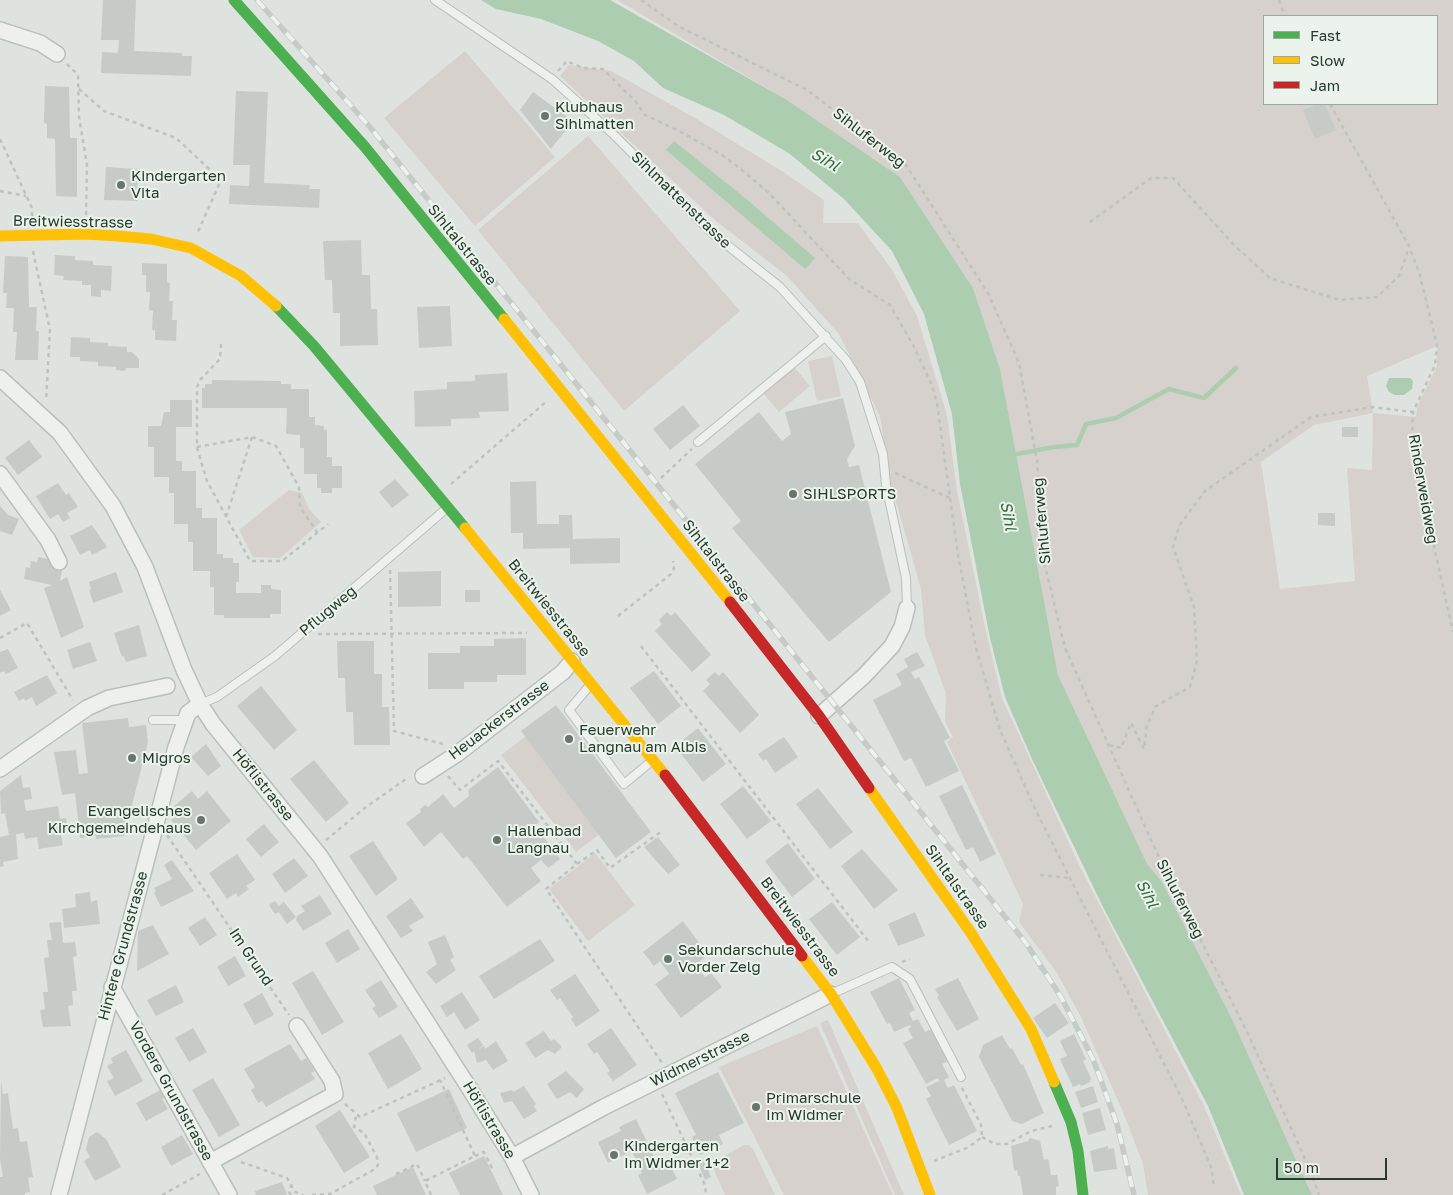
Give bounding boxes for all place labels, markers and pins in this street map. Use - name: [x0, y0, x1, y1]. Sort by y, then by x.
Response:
- place label: Klubhaus Sihlmatten: [555, 98, 634, 133]
- marker: Klubhaus Sihlmatten: [539, 110, 551, 122]
- place label: Kindergarten Vita: [131, 167, 226, 202]
- marker: Kindergarten Vita: [115, 179, 127, 191]
- place label: SIHLSPORTS: [803, 485, 896, 503]
- marker: SIHLSPORTS: [787, 488, 799, 500]
- place label: Feuerwehr Langnau am Albis: [579, 721, 706, 756]
- marker: Feuerwehr Langnau am Albis: [563, 733, 575, 745]
- place label: Migros: [142, 749, 191, 767]
- marker: Migros: [126, 752, 138, 764]
- place label: Evangelisches Kirchgemeindehaus: [48, 802, 191, 837]
- marker: Evangelisches Kirchgemeindehaus: [195, 814, 207, 826]
- place label: Hallenbad Langnau: [507, 822, 581, 857]
- marker: Hallenbad Langnau: [491, 834, 503, 846]
- place label: Sekundarschule Vorder Zelg: [678, 941, 794, 976]
- marker: Sekundarschule Vorder Zelg: [662, 953, 674, 965]
- place label: Primarschule Im Widmer: [766, 1089, 861, 1124]
- marker: Primarschule Im Widmer: [750, 1101, 762, 1113]
- place label: Kindergarten Im Widmer 1+2: [624, 1137, 729, 1172]
- marker: Kindergarten Im Widmer 1+2: [608, 1149, 620, 1161]

